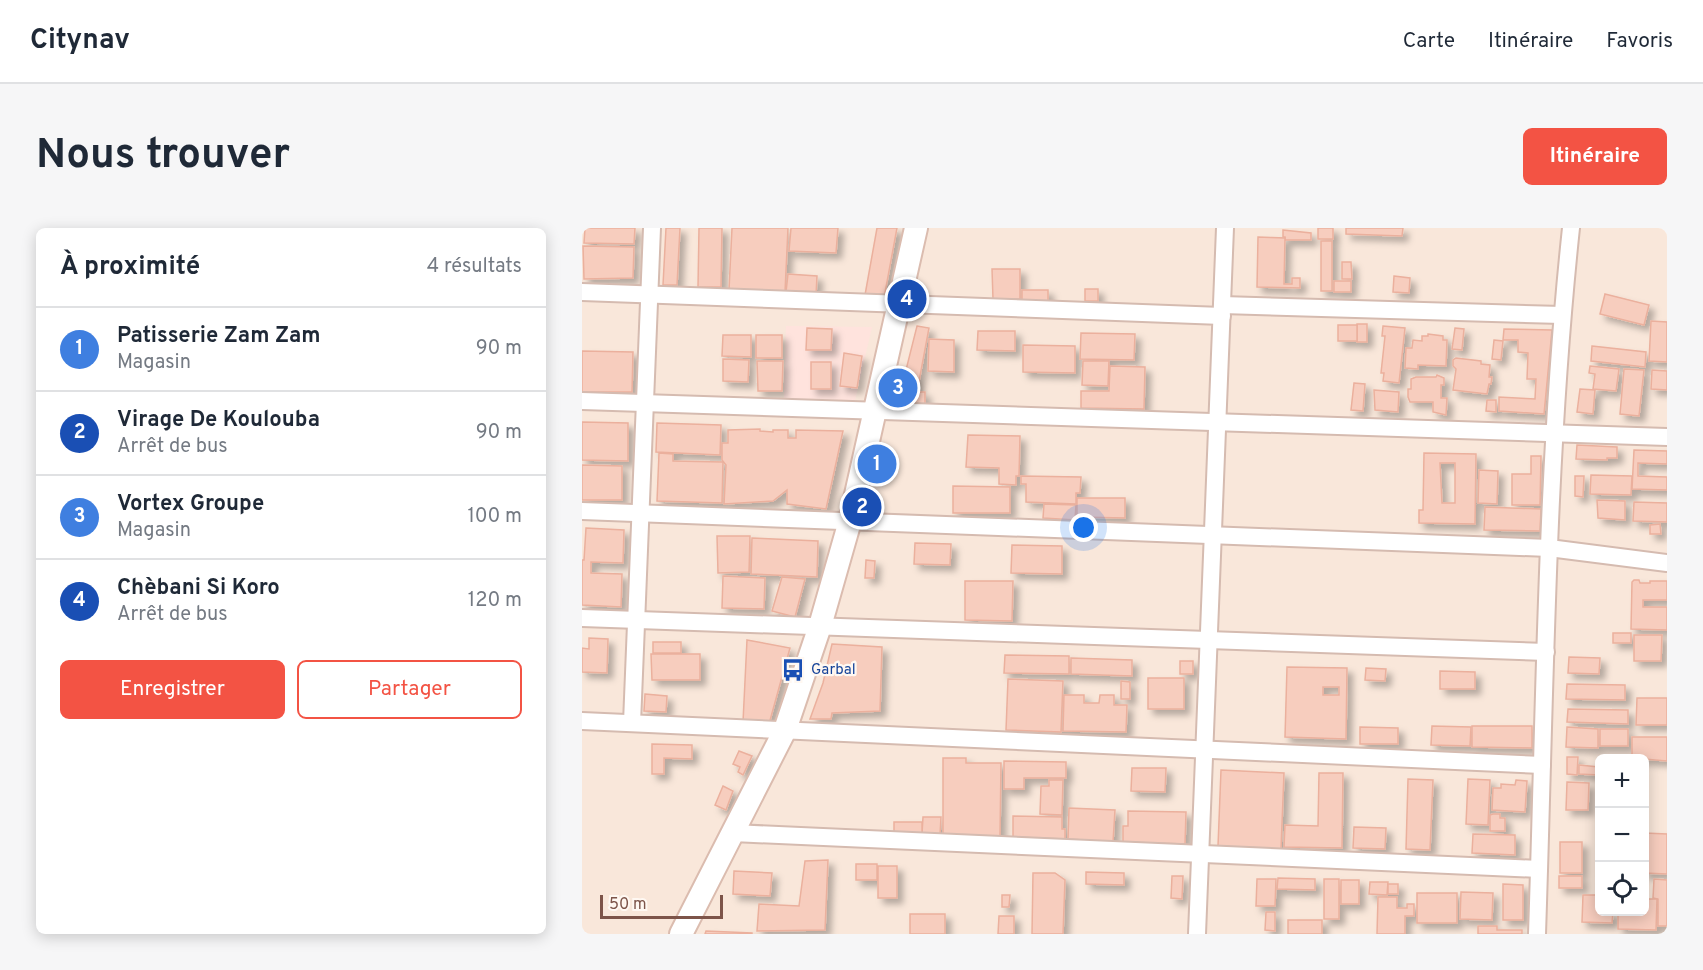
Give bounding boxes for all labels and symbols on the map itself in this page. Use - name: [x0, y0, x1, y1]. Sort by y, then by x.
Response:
- pin: 4: [888, 276, 926, 322]
- pin: 3: [878, 366, 918, 410]
- pin: 1: [858, 442, 896, 486]
- pin: 2: [842, 484, 882, 530]
- your location: [1069, 513, 1098, 542]
- bus stop icon: Garbal: [780, 657, 806, 683]
- place label: Garbal: [811, 661, 856, 680]
- scale bar: [600, 892, 723, 920]

